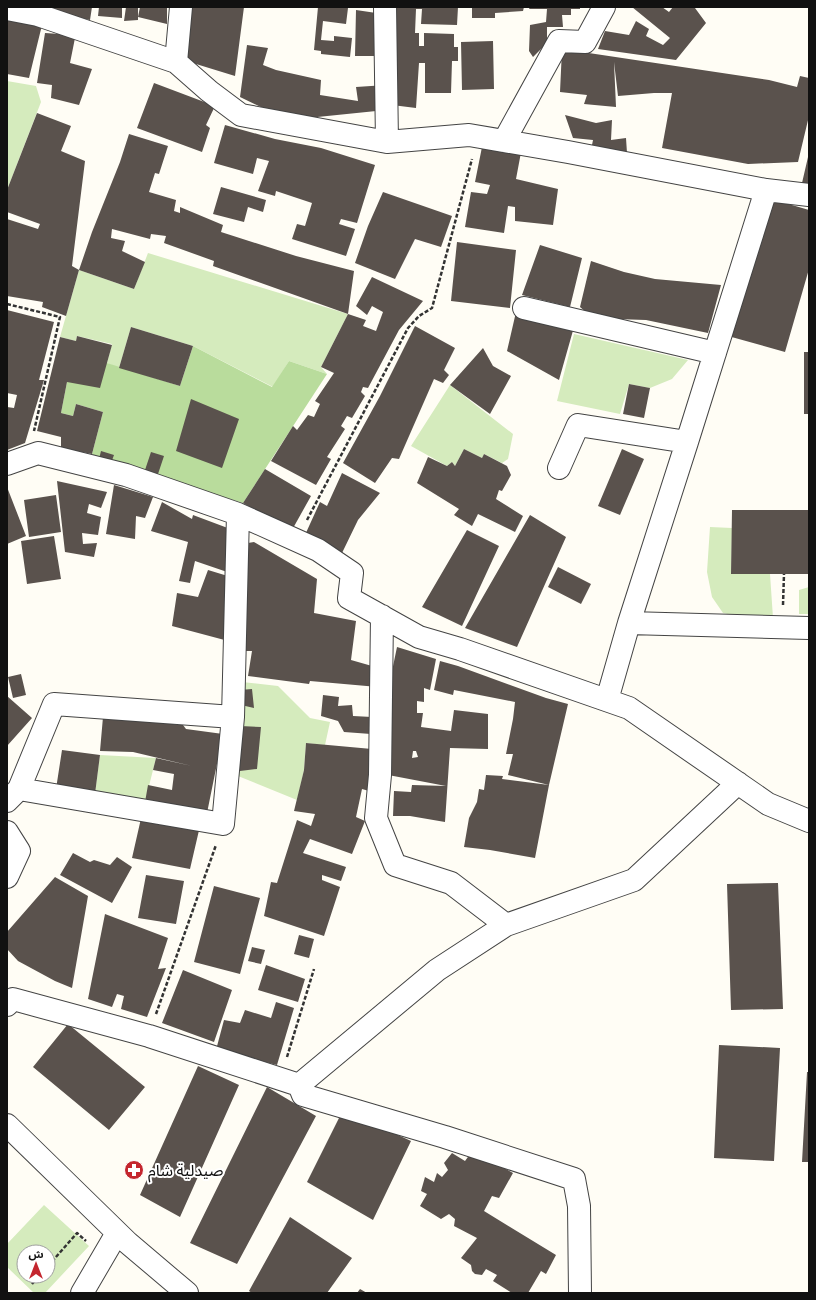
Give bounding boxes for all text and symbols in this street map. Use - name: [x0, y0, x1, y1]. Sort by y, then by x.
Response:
- pharmacy icon: صيدلية شام: [123, 1159, 145, 1181]
- place label: صيدلية شام: [148, 1161, 223, 1183]
- north arrow: [16, 1244, 56, 1284]
- text: ش: [28, 1248, 44, 1261]

